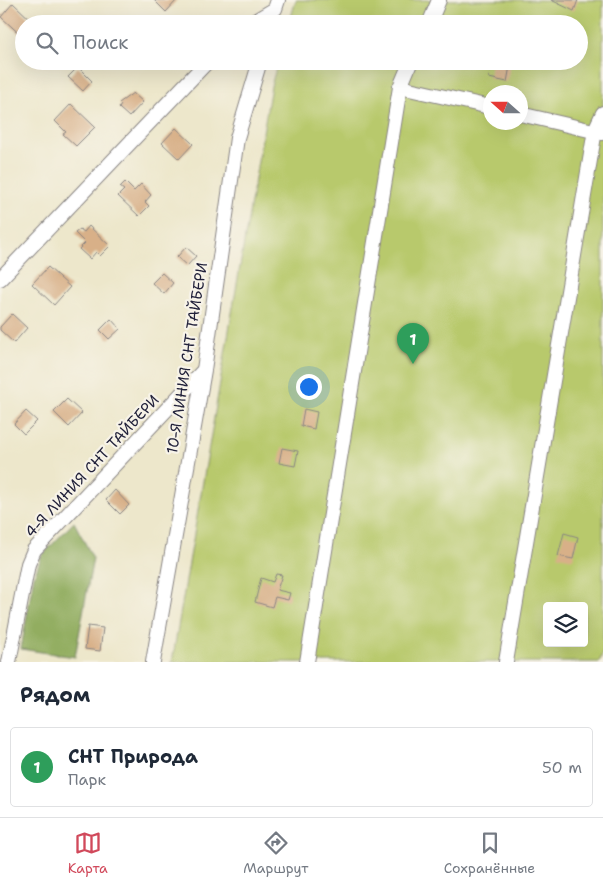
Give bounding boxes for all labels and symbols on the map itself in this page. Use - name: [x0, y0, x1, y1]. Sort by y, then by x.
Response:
- north arrow: [483, 85, 528, 130]
- street label: 10-Я ЛИНИЯ СНТ ТАЙБЕРИ: [161, 261, 212, 455]
- pin: 1: [397, 323, 429, 364]
- your location: [296, 374, 322, 400]
- street label: 4-Я ЛИНИЯ СНТ ТАЙБЕРИ: [20, 390, 163, 542]

